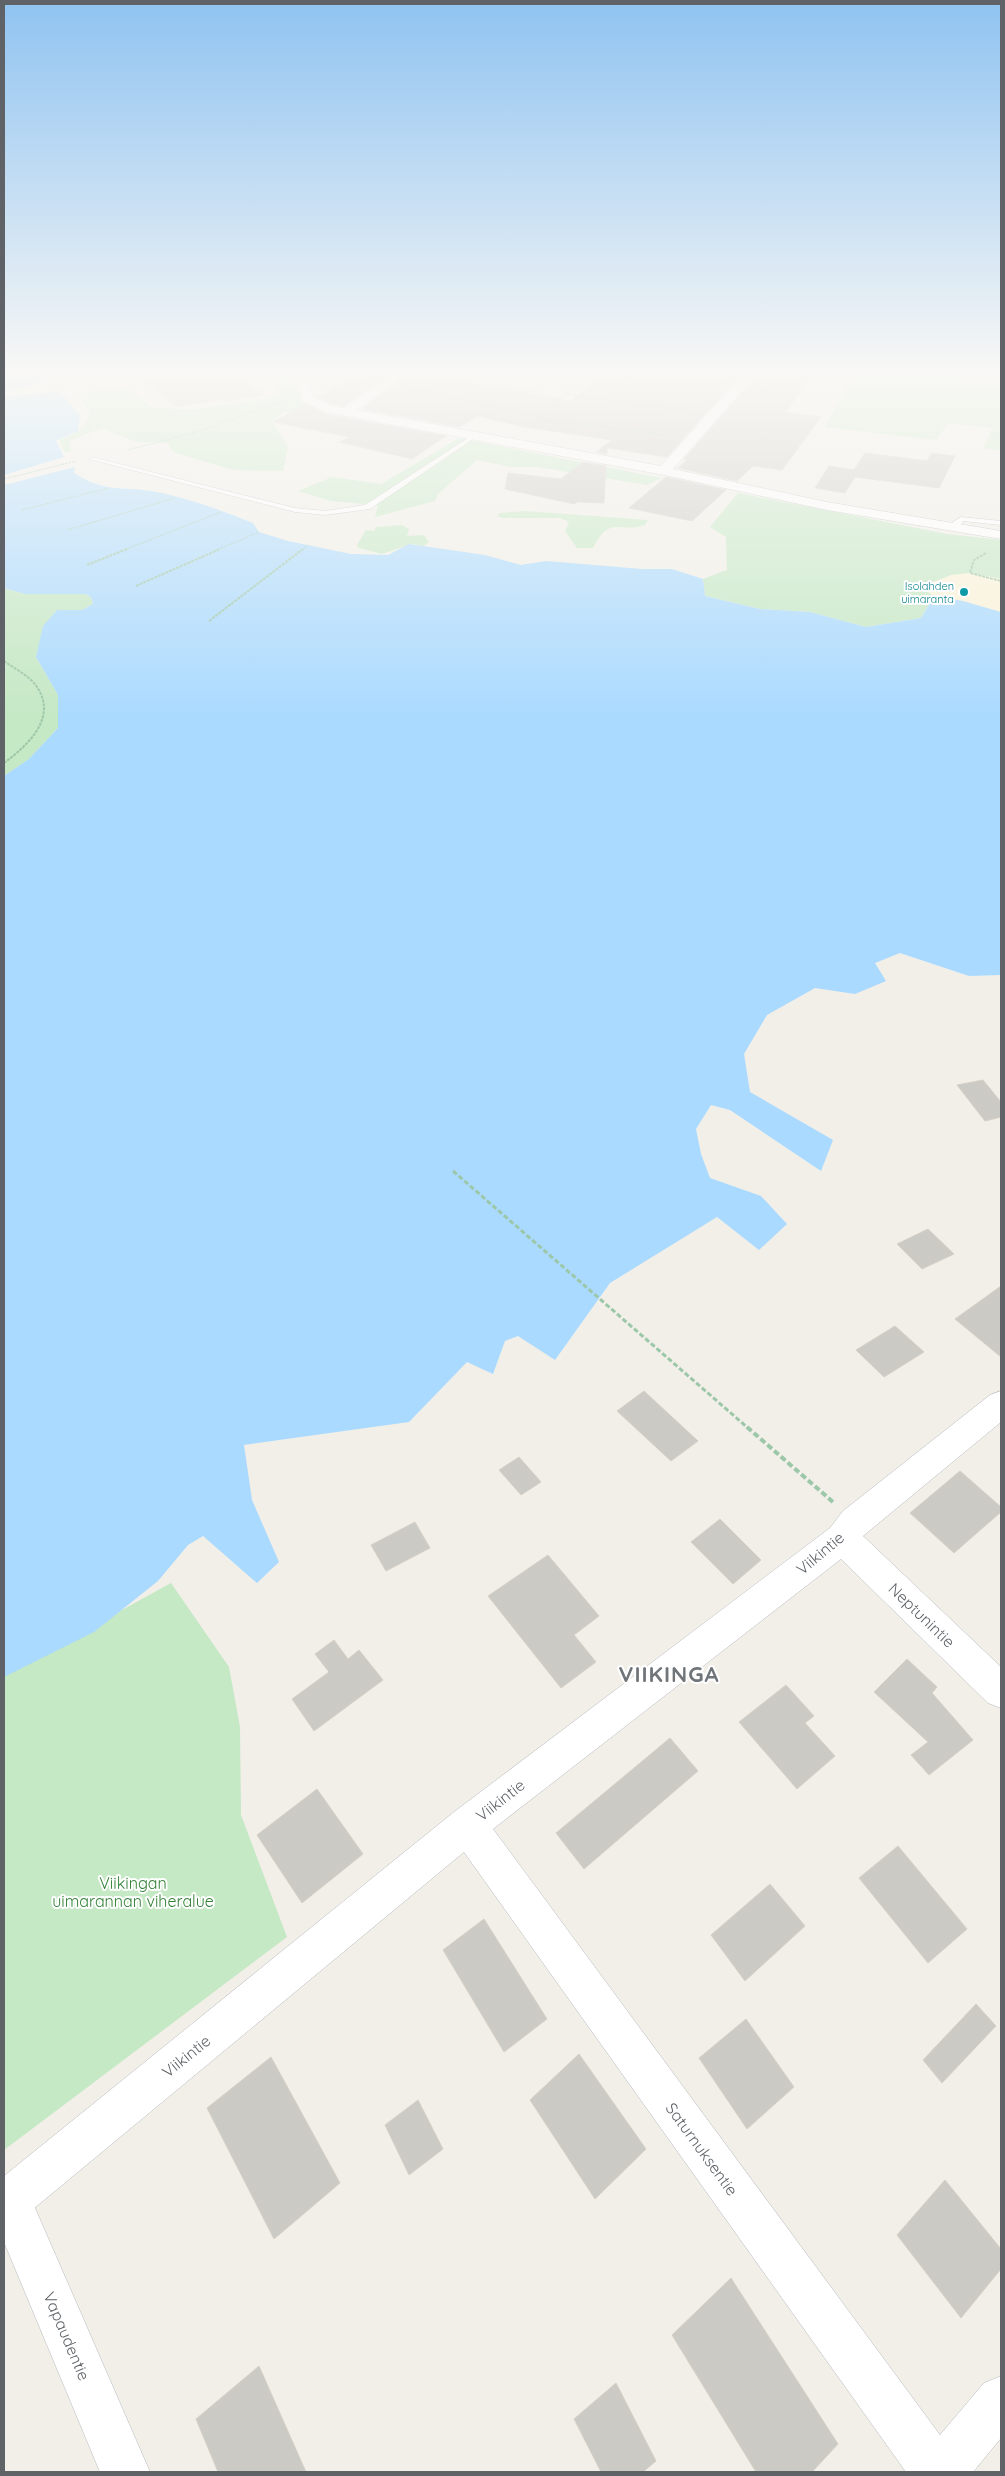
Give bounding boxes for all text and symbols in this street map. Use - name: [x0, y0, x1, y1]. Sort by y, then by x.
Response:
- place label: Isolahden uimaranta: [901, 579, 954, 606]
- marker: Isolahden uimaranta: [958, 586, 970, 598]
- street label: Viikintie: [792, 1527, 848, 1579]
- street label: Neptunintie: [885, 1578, 959, 1652]
- district label: VIIKINGA: [618, 1660, 720, 1688]
- street label: Viikintie: [472, 1775, 528, 1825]
- park label: Viikingan uimarannan viheralue: [52, 1873, 214, 1911]
- street label: Viikintie: [158, 2030, 214, 2082]
- street label: Saturnuksentie: [662, 2099, 742, 2199]
- street label: Vapaudentie: [39, 2289, 95, 2383]

